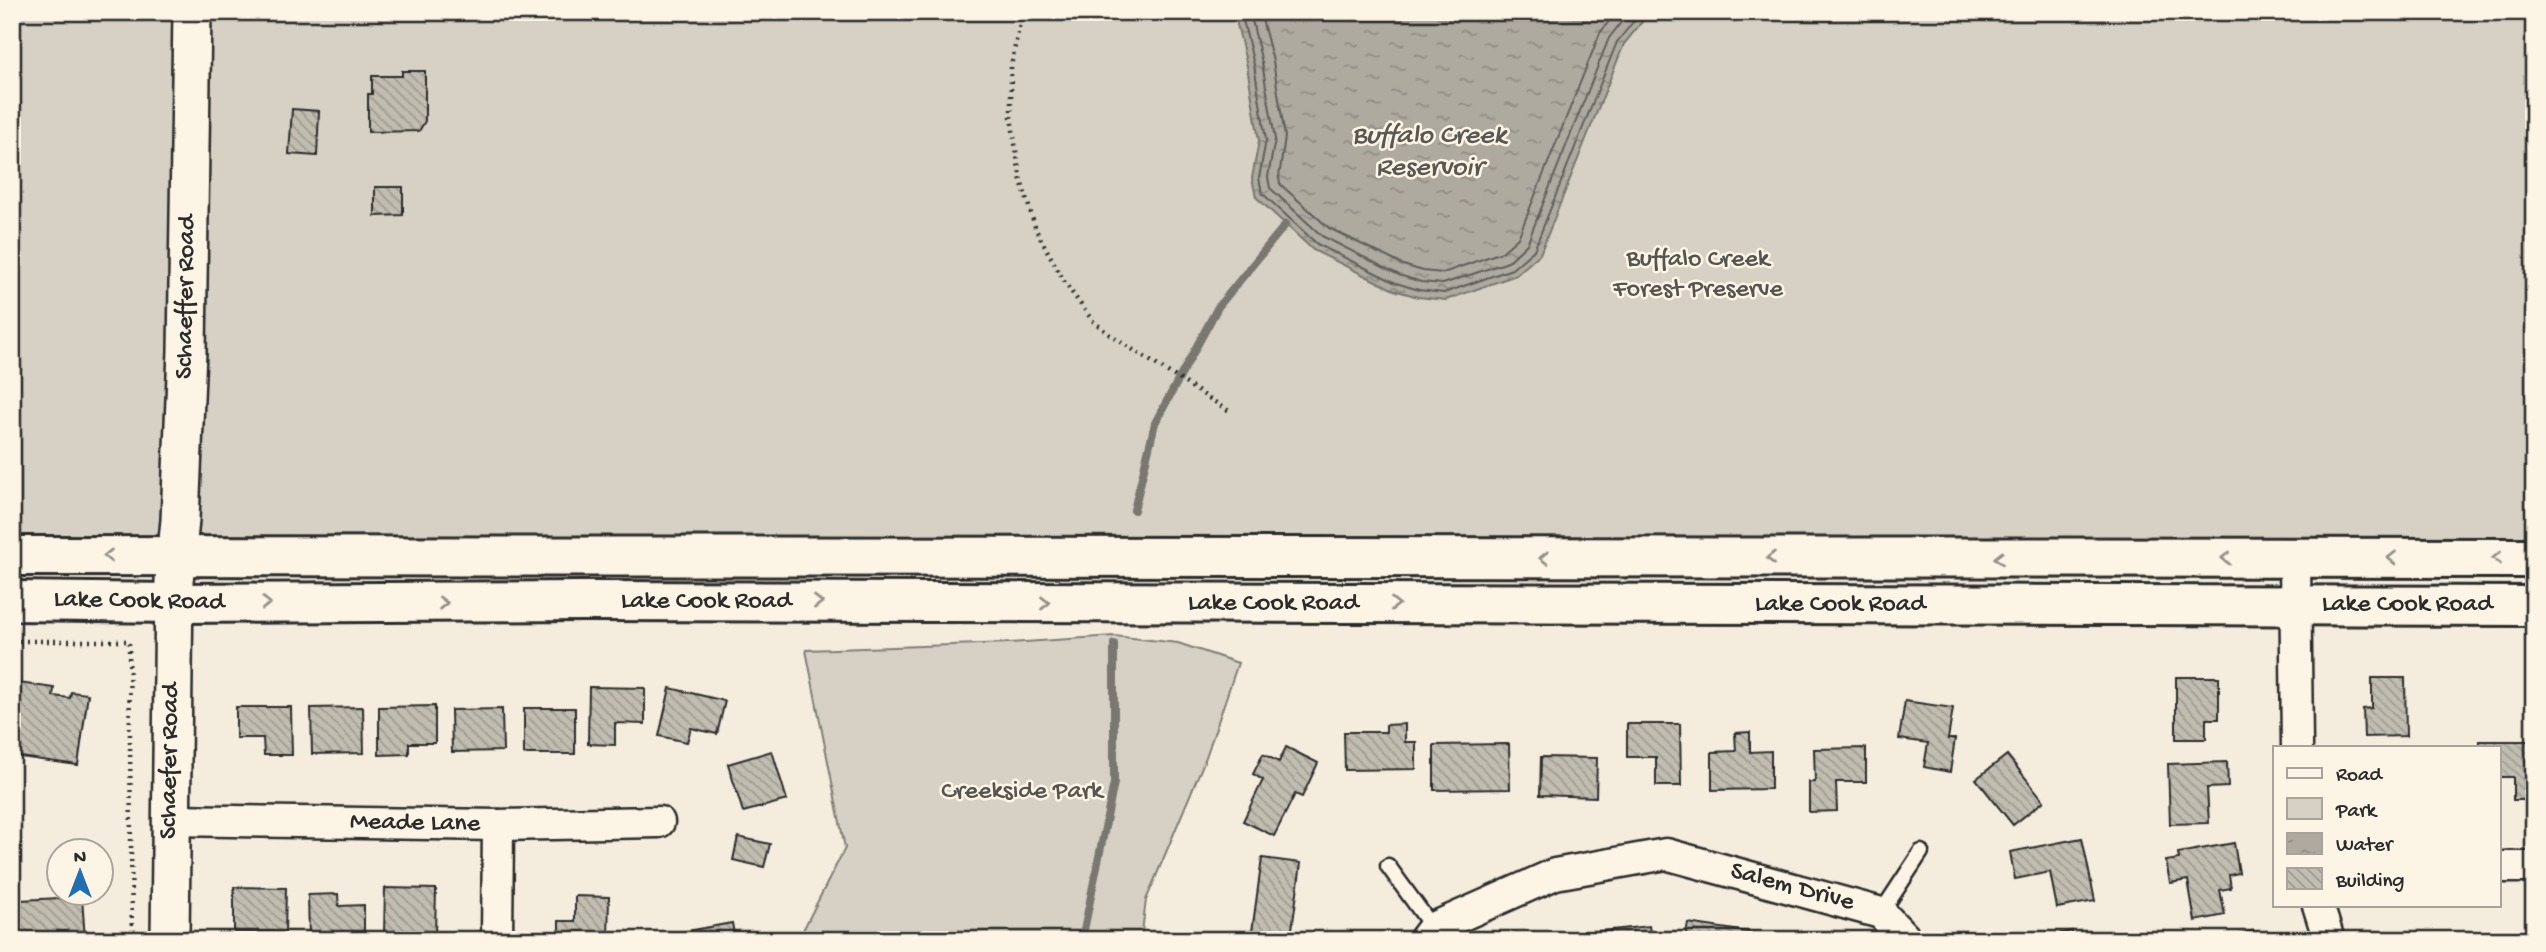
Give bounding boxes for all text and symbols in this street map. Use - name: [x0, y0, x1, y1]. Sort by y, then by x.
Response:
- water label: Buffalo Creek Reservoir: [1352, 120, 1508, 185]
- street label: Schaeffer Road: [170, 213, 204, 379]
- park label: Buffalo Creek Forest Preserve: [1612, 245, 1783, 306]
- one-way arrow: [102, 548, 113, 564]
- one-way arrow: [1538, 550, 1549, 566]
- one-way arrow: [1766, 550, 1776, 566]
- one-way arrow: [1993, 550, 2004, 566]
- one-way arrow: [2221, 550, 2231, 566]
- one-way arrow: [2386, 550, 2396, 566]
- one-way arrow: [2491, 550, 2502, 566]
- street label: Lake Cook Road: [53, 585, 226, 619]
- street label: Lake Cook Road: [621, 587, 793, 618]
- street label: Lake Cook Road: [1188, 589, 1360, 620]
- street label: Lake Cook Road: [1755, 590, 1927, 621]
- street label: Lake Cook Road: [2322, 590, 2494, 621]
- one-way arrow: [813, 594, 823, 610]
- one-way arrow: [261, 595, 272, 611]
- one-way arrow: [438, 595, 449, 611]
- one-way arrow: [1040, 595, 1051, 611]
- one-way arrow: [1390, 596, 1401, 612]
- street label: Schaefer Road: [154, 681, 188, 839]
- legend: [2273, 746, 2500, 906]
- text: Road: [2336, 764, 2384, 789]
- park label: Creekside Park: [941, 777, 1105, 808]
- text: Park: [2335, 800, 2379, 825]
- street label: Meade Lane: [350, 807, 481, 841]
- text: Water: [2336, 834, 2394, 859]
- north arrow: [46, 836, 116, 906]
- text: N: [74, 847, 86, 870]
- street label: Salem Drive: [1727, 857, 1858, 920]
- text: Building: [2335, 870, 2405, 895]

